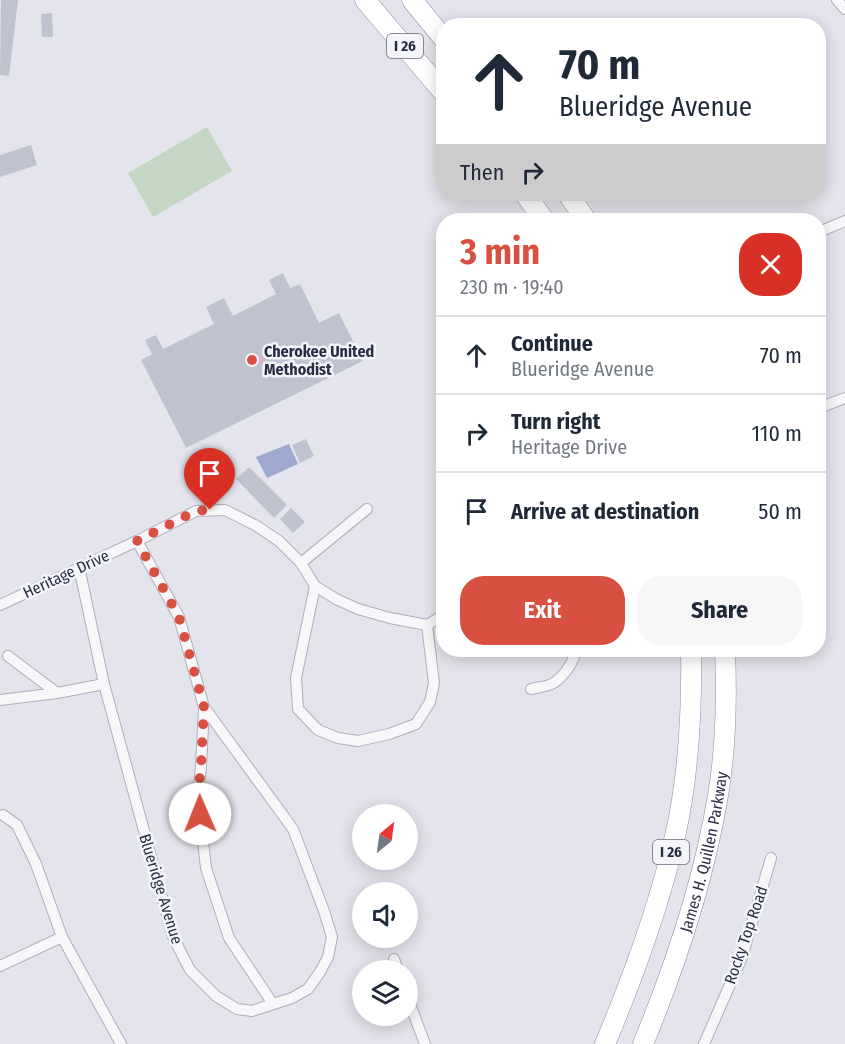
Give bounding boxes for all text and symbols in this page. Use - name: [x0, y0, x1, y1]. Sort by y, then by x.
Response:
- road number: I 26: [387, 34, 423, 58]
- text: 70 m: [559, 40, 640, 90]
- icon: ahead: [460, 42, 538, 120]
- text: Blueridge Avenue: [559, 91, 752, 123]
- icon: right: [516, 156, 549, 189]
- text: Then: [460, 159, 504, 186]
- text: 3 min: [460, 230, 540, 274]
- button: close: [739, 233, 802, 296]
- text: 230 m · 19:40: [460, 275, 564, 299]
- text: Continue: [511, 330, 593, 357]
- icon: ahead: [460, 339, 493, 372]
- place label: Cherokee United Methodist: [264, 342, 374, 379]
- text: 70 m: [760, 342, 802, 369]
- marker: Cherokee United Methodist: [245, 353, 259, 367]
- text: Blueridge Avenue: [511, 357, 654, 381]
- text: Turn right: [511, 408, 600, 435]
- icon: right: [460, 417, 493, 450]
- text: 110 m: [752, 420, 802, 447]
- text: Heritage Drive: [511, 435, 627, 459]
- pin: [184, 448, 235, 510]
- icon: arrive: [193, 457, 226, 490]
- icon: arrive: [460, 495, 493, 528]
- text: Arrive at destination: [511, 498, 699, 525]
- text: 50 m: [758, 498, 802, 525]
- street label: Heritage Drive: [20, 546, 112, 602]
- button: Exit: [460, 576, 625, 645]
- button: Share: [637, 576, 802, 645]
- street label: James H. Quillen Parkway: [675, 770, 731, 935]
- position arrow: [168, 782, 232, 846]
- north arrow: [352, 804, 418, 870]
- map controls: [352, 804, 418, 1026]
- street label: Blueridge Avenue: [135, 831, 187, 947]
- road number: I 26: [653, 840, 689, 864]
- button: sound: [352, 882, 418, 948]
- street label: Rocky Top Road: [720, 883, 772, 987]
- button: layers: [352, 960, 418, 1026]

